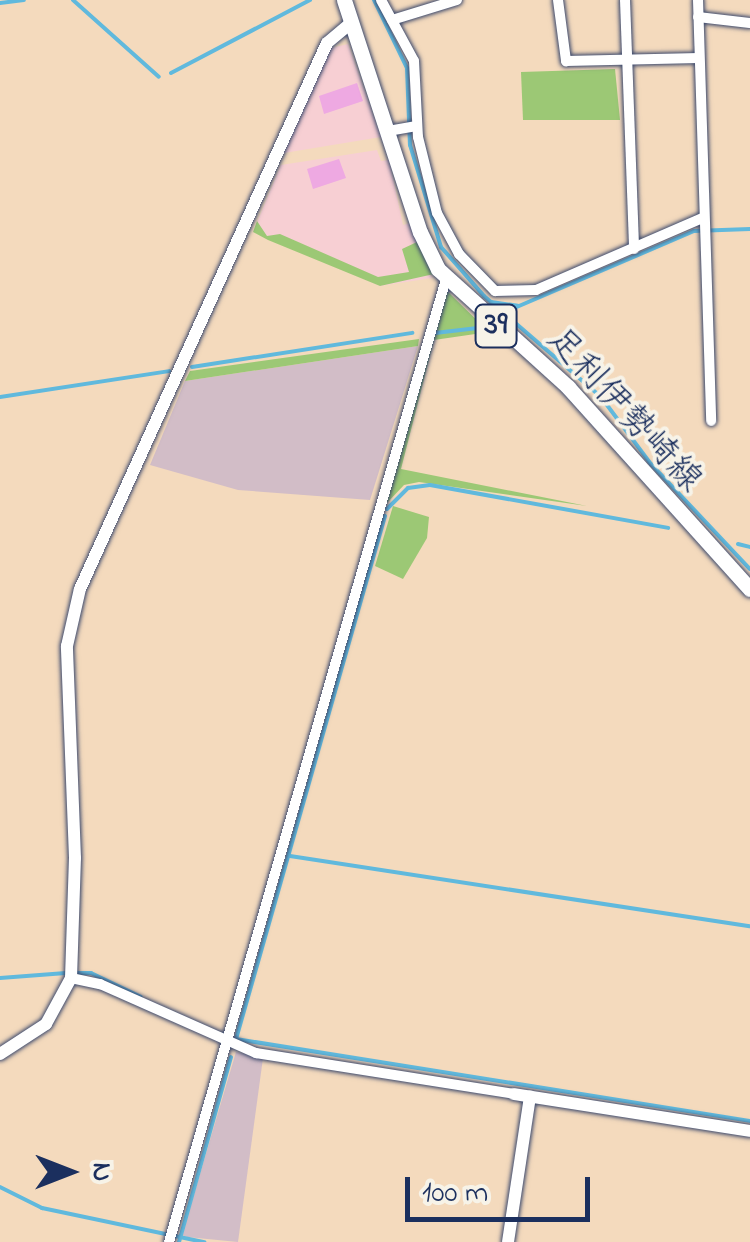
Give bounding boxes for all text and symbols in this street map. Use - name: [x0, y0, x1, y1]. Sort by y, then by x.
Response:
- road number: 39: [474, 299, 518, 353]
- street label: 足利伊勢崎線: [536, 320, 710, 502]
- north arrow: [20, 1122, 120, 1222]
- scale bar: [410, 1157, 595, 1219]
- text: N: [80, 1163, 121, 1181]
- text: 100 m: [422, 1172, 488, 1216]

